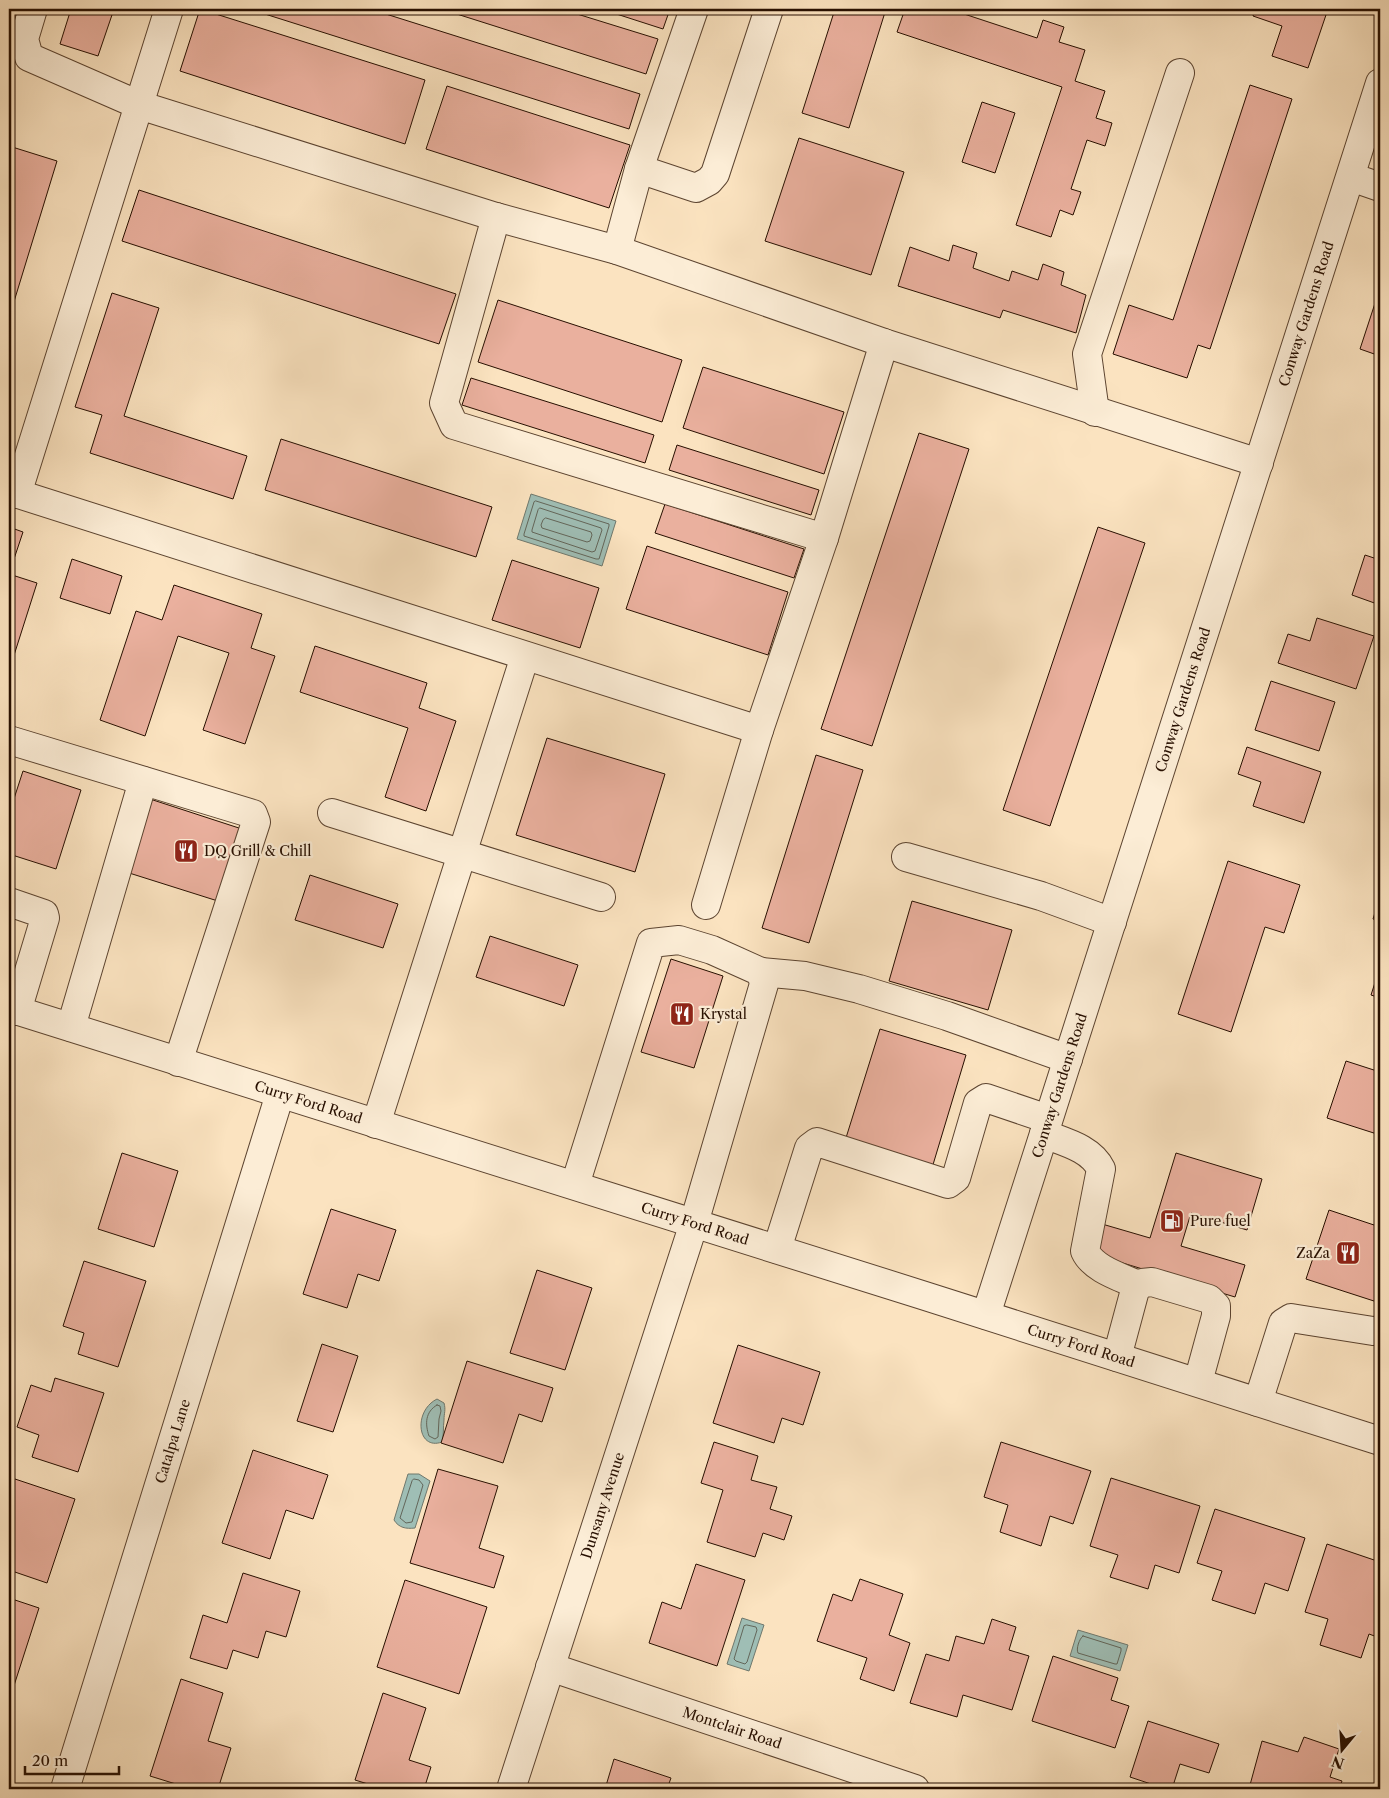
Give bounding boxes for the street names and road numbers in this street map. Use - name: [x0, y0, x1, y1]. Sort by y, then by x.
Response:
- street label: Conway Gardens Road: [1275, 239, 1338, 389]
- street label: Conway Gardens Road: [1151, 625, 1215, 774]
- street label: Conway Gardens Road: [1028, 1010, 1091, 1160]
- street label: Curry Ford Road: [252, 1077, 365, 1128]
- street label: Curry Ford Road: [639, 1198, 752, 1249]
- street label: Curry Ford Road: [1025, 1320, 1138, 1371]
- street label: Catalpa Lane: [151, 1397, 194, 1486]
- street label: Dunsany Avenue: [577, 1450, 628, 1561]
- street label: Montclair Road: [680, 1703, 784, 1753]

